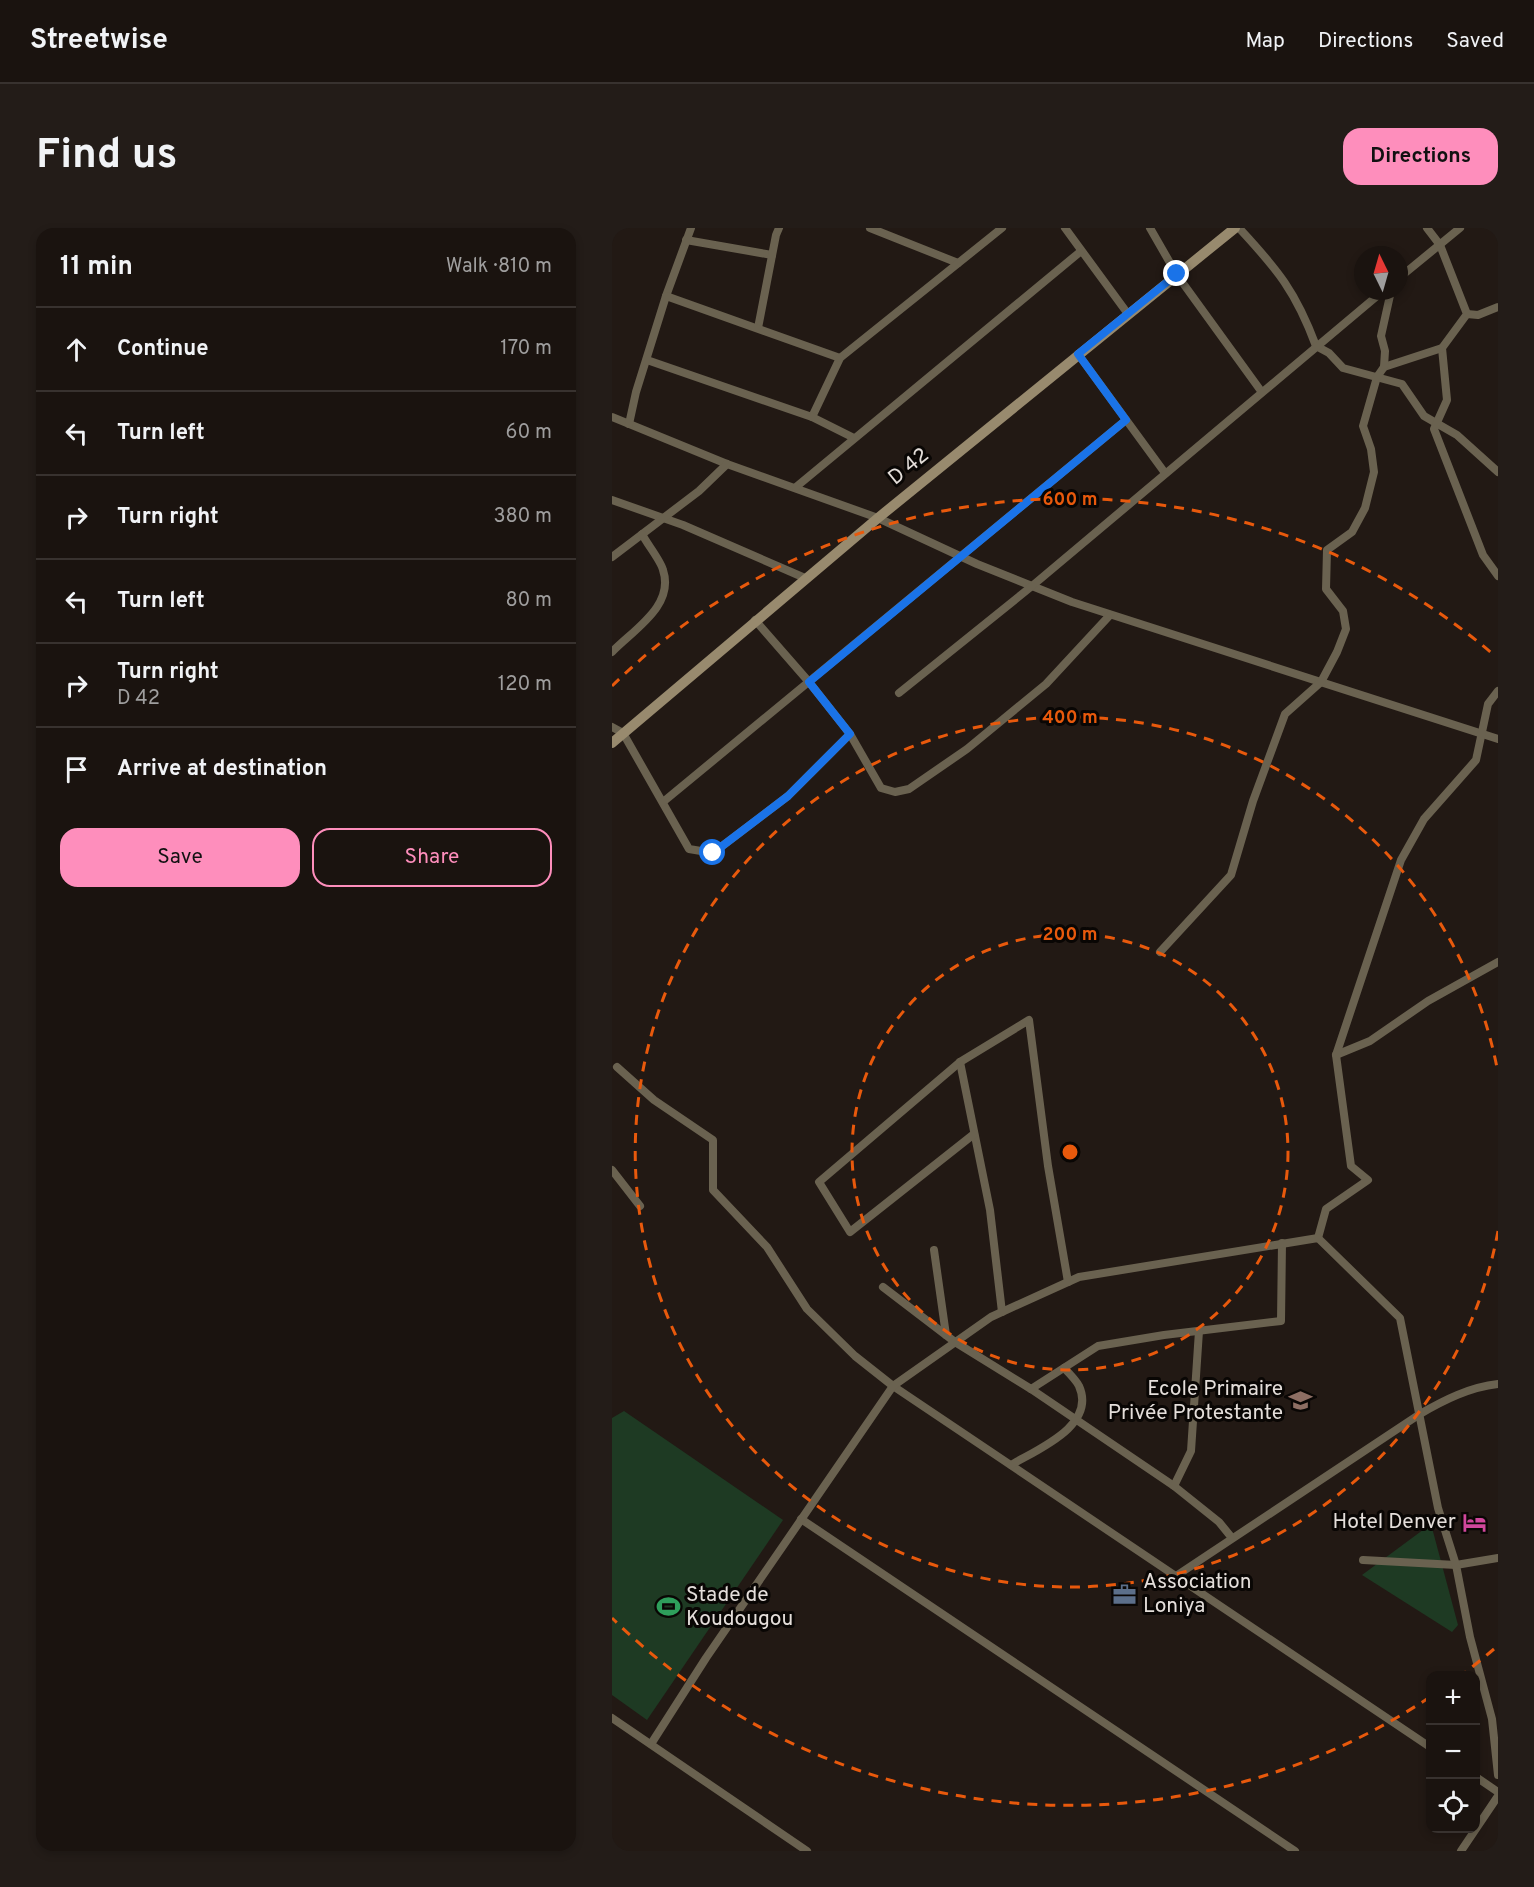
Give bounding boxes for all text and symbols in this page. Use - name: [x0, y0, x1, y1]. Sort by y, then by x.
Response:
- text: Streetwise: [30, 23, 168, 59]
- text: Map: [1245, 28, 1285, 55]
- text: Directions: [1318, 28, 1413, 55]
- text: Saved: [1446, 28, 1504, 55]
- button: Directions: [1343, 128, 1498, 185]
- text: Find us: [36, 130, 177, 183]
- north arrow: [1354, 246, 1408, 300]
- text: 11 min: [60, 251, 133, 284]
- text: Walk · 810 m: [446, 254, 552, 280]
- route end: [1163, 260, 1189, 286]
- icon: ahead: [60, 333, 93, 366]
- text: Continue: [117, 336, 208, 363]
- text: 170 m: [500, 336, 552, 362]
- icon: left: [60, 417, 93, 450]
- text: Turn left: [117, 420, 205, 447]
- text: 60 m: [506, 420, 552, 446]
- street label: D 42: [883, 442, 935, 492]
- text: 600 m: [1042, 489, 1098, 512]
- icon: right: [60, 501, 93, 534]
- text: Turn right: [117, 504, 219, 531]
- text: 380 m: [493, 504, 552, 530]
- icon: left: [60, 585, 93, 618]
- text: Turn left: [117, 588, 205, 615]
- text: 80 m: [506, 588, 552, 614]
- text: Turn right: [117, 659, 219, 686]
- icon: right: [60, 669, 93, 702]
- text: 120 m: [498, 672, 552, 698]
- text: D 42: [117, 686, 160, 712]
- text: 400 m: [1042, 707, 1098, 730]
- icon: arrive: [60, 753, 93, 786]
- text: Arrive at destination: [117, 756, 327, 783]
- button: Save: [60, 828, 300, 887]
- button: Share: [312, 828, 552, 887]
- route start: [699, 839, 725, 865]
- text: 200 m: [1042, 924, 1098, 947]
- centre of rings: [1060, 1142, 1080, 1162]
- place label: Ecole Primaire Privée Protestante: [1108, 1376, 1283, 1427]
- school or university icon: Ecole Primaire Privée Protestante: [1288, 1388, 1314, 1414]
- place label: Hotel Denver: [1333, 1509, 1456, 1536]
- hotel icon: Hotel Denver: [1461, 1509, 1487, 1535]
- place label: Association Loniya: [1143, 1569, 1252, 1620]
- office icon: Association Loniya: [1112, 1581, 1138, 1607]
- place label: Stade de Koudougou: [686, 1582, 793, 1633]
- sports icon: Stade de Koudougou: [655, 1594, 681, 1620]
- map controls: [1426, 1671, 1480, 1833]
- button: +: [1426, 1671, 1480, 1725]
- button: −: [1426, 1725, 1480, 1779]
- button: locate: [1426, 1779, 1480, 1833]

